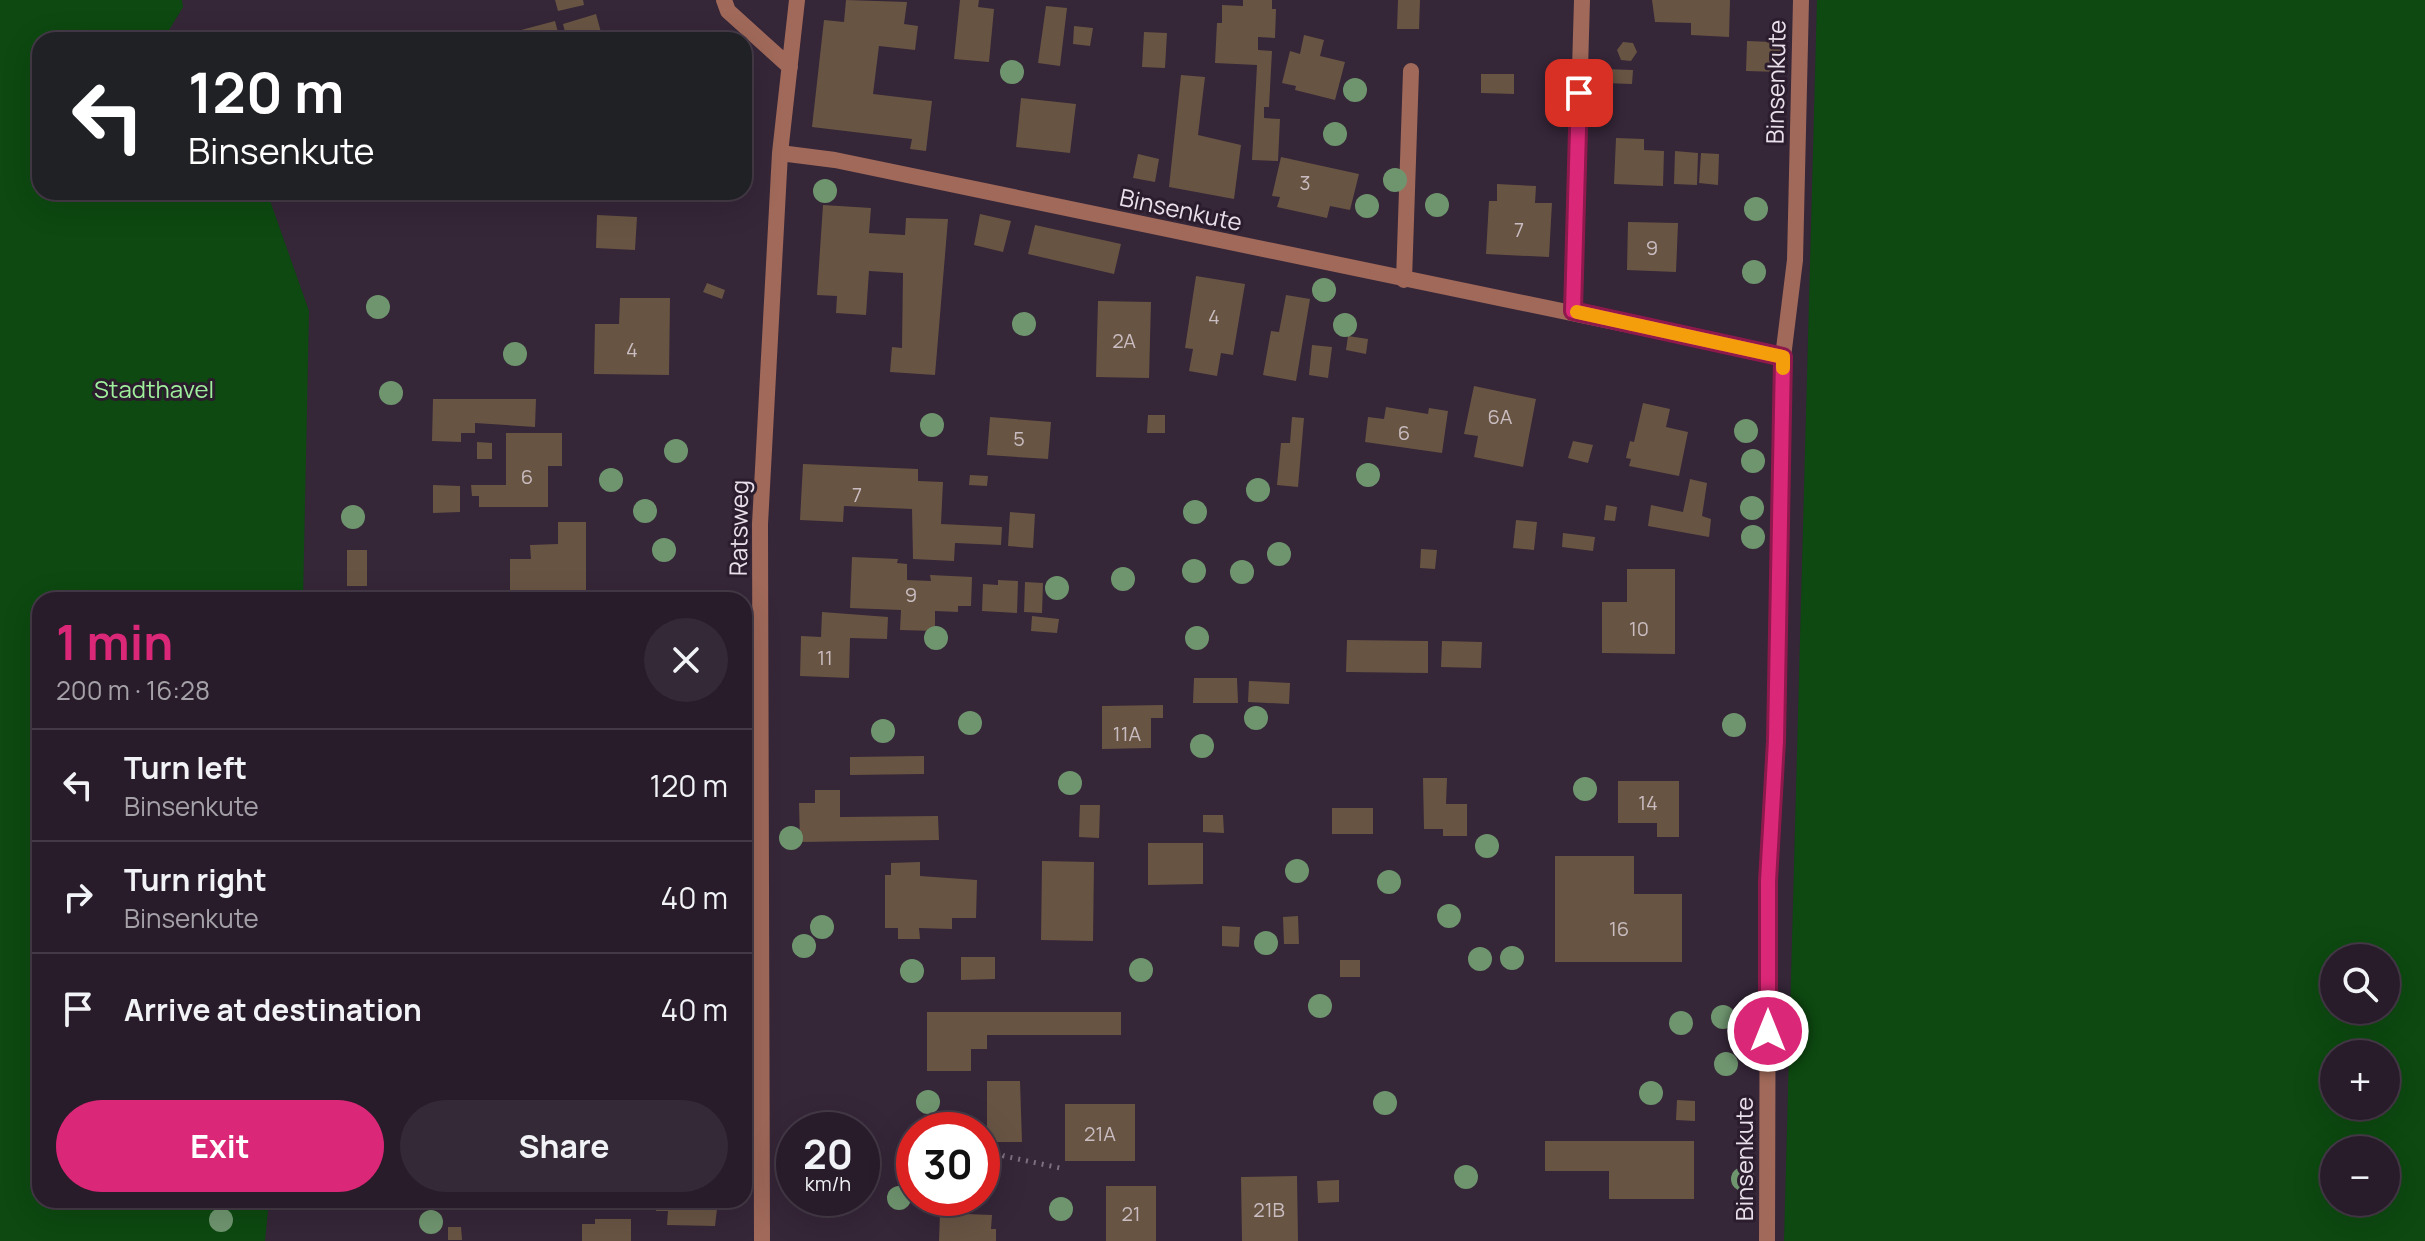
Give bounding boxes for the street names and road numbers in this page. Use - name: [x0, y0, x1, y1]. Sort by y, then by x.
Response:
- street label: Binsenkute: [1757, 20, 1793, 144]
- street label: Binsenkute: [1117, 180, 1245, 238]
- street label: Ratsweg: [721, 480, 755, 576]
- street label: Binsenkute: [1727, 1097, 1760, 1221]

